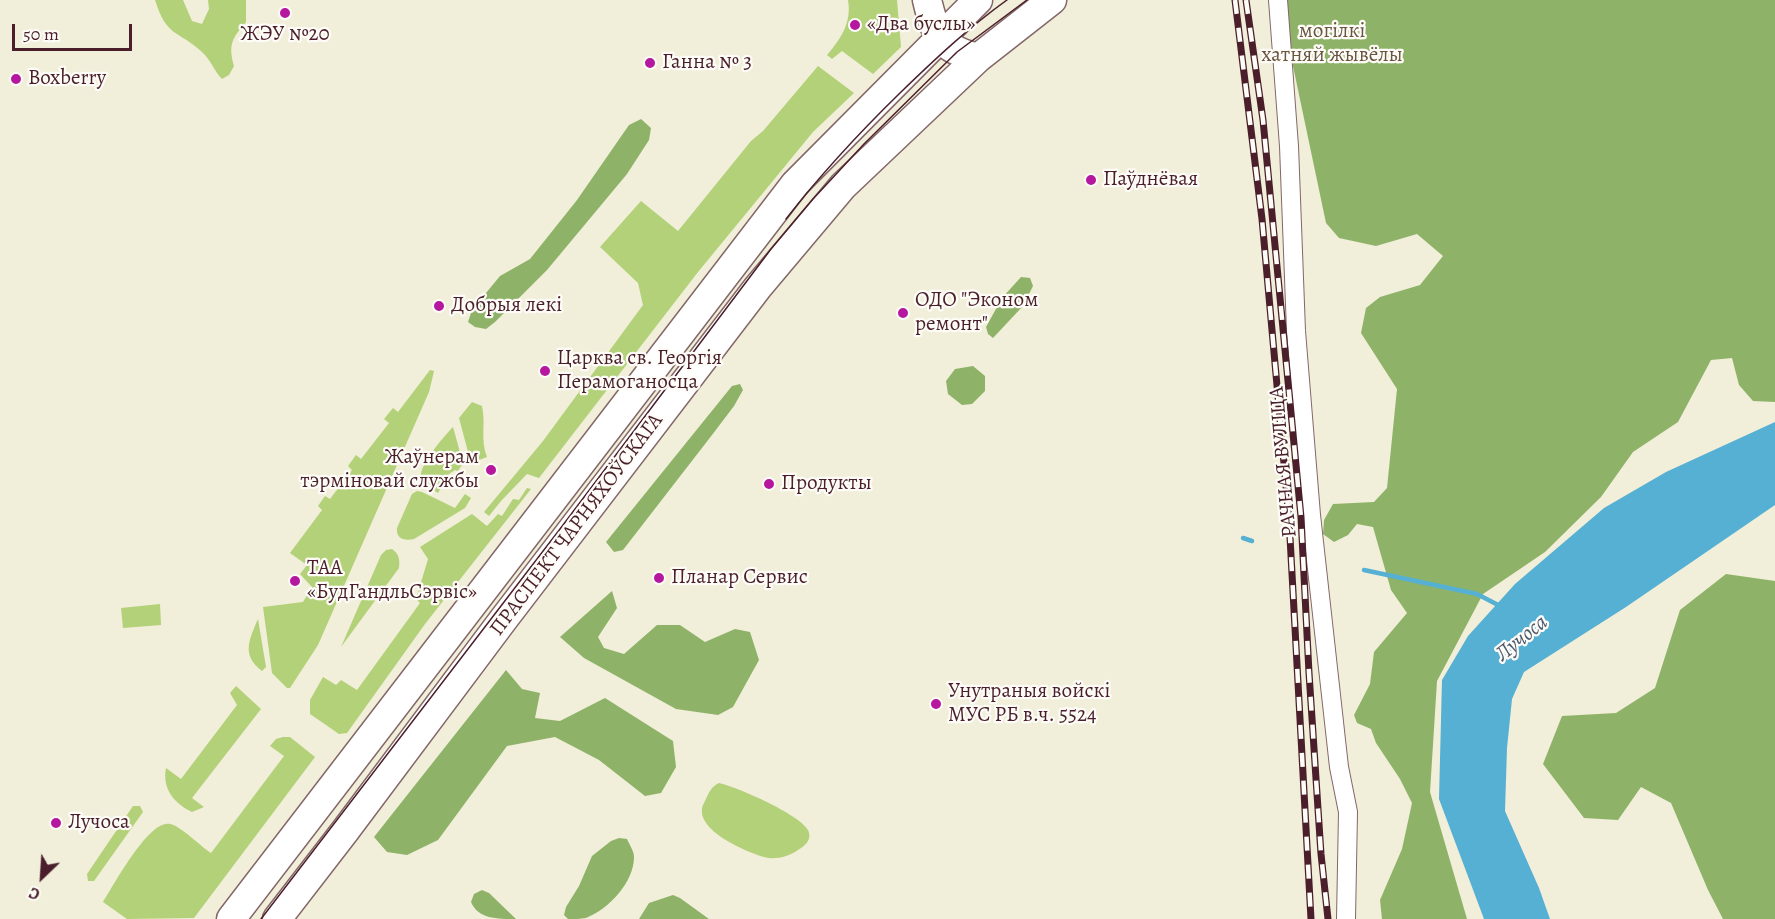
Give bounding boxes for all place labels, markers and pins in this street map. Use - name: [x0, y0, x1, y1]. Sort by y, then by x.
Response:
- marker: ЖЭУ №20: [278, 6, 292, 20]
- place label: «Два буслы»: [867, 12, 976, 38]
- marker: «Два буслы»: [848, 18, 862, 32]
- place label: ЖЭУ №20: [240, 22, 330, 48]
- place label: Ганна № 3: [662, 50, 752, 76]
- marker: Ганна № 3: [643, 56, 657, 70]
- place label: Boxberry: [28, 66, 106, 92]
- marker: Boxberry: [9, 72, 23, 86]
- place label: Паўднёвая: [1103, 167, 1198, 193]
- marker: Паўднёвая: [1084, 173, 1098, 187]
- place label: ОДО "Эконом ремонт": [915, 288, 1038, 338]
- place label: Добрыя лекі: [451, 293, 562, 319]
- marker: Добрыя лекі: [432, 299, 446, 313]
- marker: ОДО "Эконом ремонт": [896, 306, 910, 320]
- place label: Царква св. Георгія Перамоганосца: [557, 346, 722, 396]
- marker: Царква св. Георгія Перамоганосца: [538, 364, 552, 378]
- place label: Жаўнерам тэрміновай службы: [300, 445, 479, 495]
- marker: Жаўнерам тэрміновай службы: [484, 463, 498, 477]
- place label: Продукты: [781, 471, 872, 497]
- marker: Продукты: [762, 477, 776, 491]
- place label: ТАА «БудГандльСэрвіс»: [307, 556, 477, 606]
- place label: Планар Сервис: [671, 565, 808, 591]
- marker: Планар Сервис: [652, 571, 666, 585]
- marker: ТАА «БудГандльСэрвіс»: [288, 574, 302, 588]
- place label: Унутраныя войскі МУС РБ в.ч. 5524: [948, 679, 1110, 729]
- marker: Унутраныя войскі МУС РБ в.ч. 5524: [929, 697, 943, 711]
- place label: Лучоса: [68, 810, 130, 836]
- marker: Лучоса: [49, 816, 63, 830]

